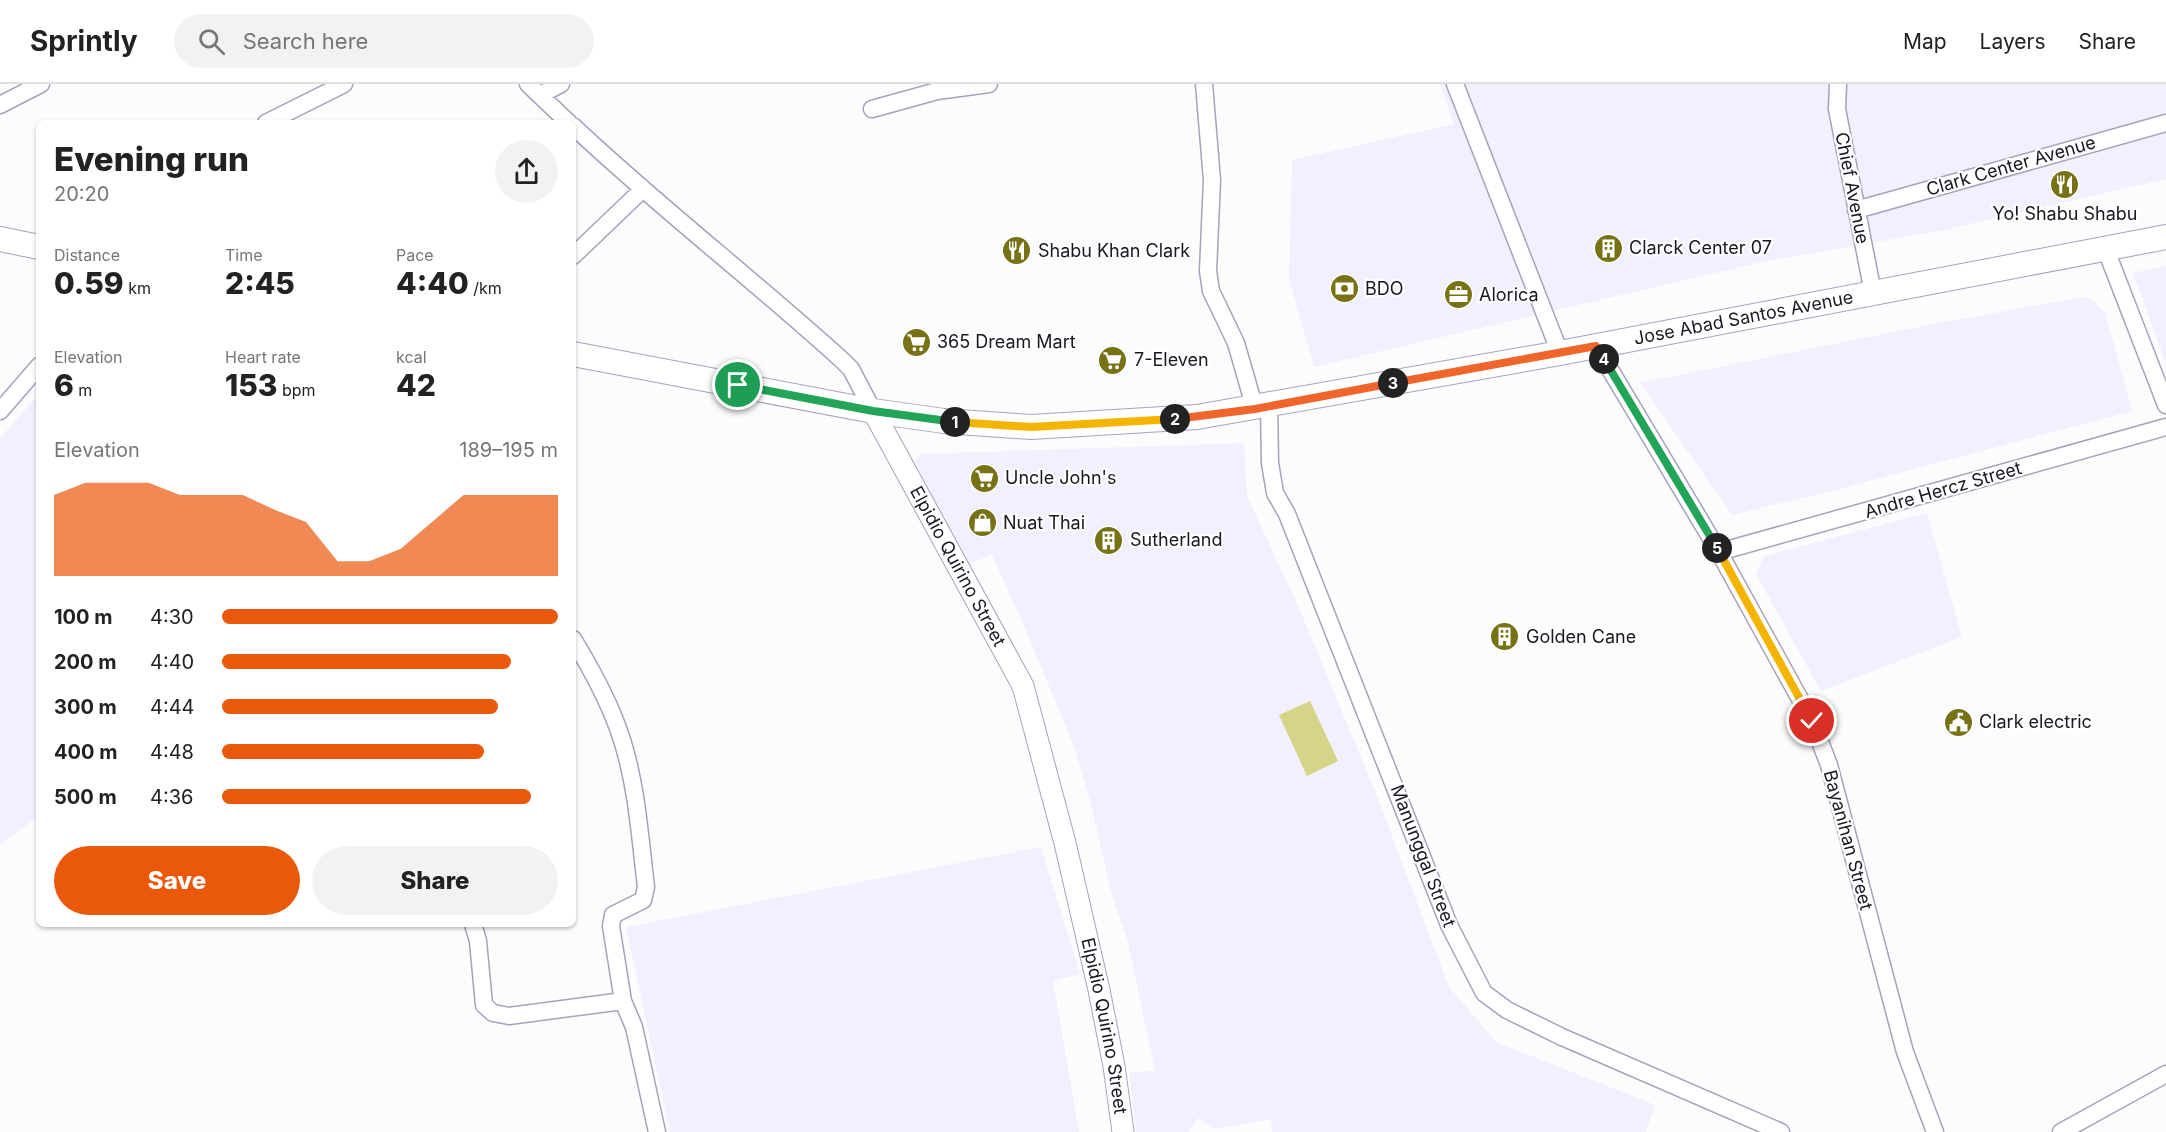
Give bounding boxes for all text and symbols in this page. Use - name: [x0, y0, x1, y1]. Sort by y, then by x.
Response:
- search box: [174, 14, 594, 68]
- text: Sprintly: [30, 24, 138, 58]
- icon: search: [195, 25, 228, 58]
- text: Search here: [243, 28, 368, 54]
- text: Map: [1903, 29, 1947, 54]
- text: Layers: [1980, 29, 2046, 54]
- text: Share: [2079, 29, 2136, 54]
- street label: Chief Avenue: [1831, 130, 1874, 246]
- street label: Clark Center Avenue: [1924, 131, 2098, 200]
- text: Evening run: [54, 139, 249, 179]
- button: share: [495, 140, 558, 203]
- restaurant icon: Yo! Shabu Shabu: [2049, 169, 2081, 201]
- text: 20:20: [54, 182, 109, 206]
- place label: Yo! Shabu Shabu: [1993, 203, 2137, 224]
- building icon: Clarck Center 07: [1592, 232, 1624, 264]
- restaurant icon: Shabu Khan Clark: [1001, 235, 1033, 267]
- place label: Clarck Center 07: [1629, 237, 1772, 258]
- place label: Shabu Khan Clark: [1038, 240, 1190, 261]
- text: Distance: [54, 245, 120, 265]
- text: Time: [225, 245, 263, 265]
- text: Pace: [396, 245, 434, 265]
- text: 0.59: [54, 265, 124, 301]
- text: 2:45: [225, 265, 295, 301]
- text: 4:40: [396, 265, 469, 301]
- bank icon: BDO: [1328, 273, 1360, 305]
- text: km: [124, 278, 151, 298]
- text: /km: [469, 278, 502, 298]
- place label: BDO: [1365, 278, 1404, 299]
- office icon: Alorica: [1442, 279, 1474, 311]
- place label: Alorica: [1479, 284, 1539, 305]
- street label: Jose Abad Santos Avenue: [1632, 286, 1855, 349]
- supermarket icon: 365 Dream Mart: [900, 326, 932, 358]
- place label: 365 Dream Mart: [937, 331, 1076, 352]
- supermarket icon: 7-Eleven: [1097, 344, 1129, 376]
- pin: 4: [1589, 344, 1619, 374]
- text: Elevation: [54, 347, 123, 367]
- text: Heart rate: [225, 347, 301, 367]
- text: kcal: [396, 347, 427, 367]
- place label: 7-Eleven: [1134, 349, 1209, 370]
- text: 4: [1599, 349, 1609, 369]
- pin: [712, 359, 763, 410]
- text: 6: [54, 367, 74, 403]
- text: 153: [225, 367, 278, 403]
- text: 42: [396, 367, 436, 403]
- icon: arrive: [721, 368, 754, 401]
- pin: 3: [1378, 368, 1408, 398]
- text: 3: [1388, 373, 1398, 393]
- text: m: [74, 380, 92, 400]
- text: bpm: [278, 380, 316, 400]
- pin: 2: [1160, 404, 1190, 434]
- pin: 1: [940, 407, 970, 437]
- text: 2: [1170, 409, 1180, 429]
- text: 1: [952, 412, 958, 432]
- text: Elevation: [54, 438, 140, 462]
- text: 189–195 m: [459, 438, 558, 462]
- street label: Andre Hercz Street: [1862, 457, 2024, 522]
- supermarket icon: Uncle John's: [968, 462, 1000, 494]
- place label: Uncle John's: [1005, 467, 1116, 488]
- street label: Elpidio Quirino Street: [906, 482, 1010, 650]
- shop icon: Nuat Thai: [966, 507, 998, 539]
- place label: Nuat Thai: [1003, 512, 1085, 533]
- building icon: Sutherland: [1093, 524, 1125, 556]
- place label: Sutherland: [1130, 529, 1222, 550]
- pin: 5: [1702, 533, 1732, 563]
- text: 5: [1712, 538, 1722, 558]
- text: 100 m: [54, 605, 113, 629]
- text: 4:30: [150, 605, 194, 629]
- building icon: Golden Cane: [1489, 621, 1521, 653]
- place label: Golden Cane: [1526, 626, 1636, 647]
- text: 200 m: [54, 650, 117, 674]
- text: 4:40: [150, 650, 194, 674]
- text: 300 m: [54, 695, 117, 719]
- text: 4:44: [150, 695, 195, 719]
- pin: [1786, 695, 1837, 746]
- icon: check: [1795, 704, 1828, 737]
- public building icon: Clark electric: [1942, 706, 1974, 738]
- place label: Clark electric: [1979, 711, 2092, 732]
- text: 400 m: [54, 740, 118, 764]
- text: 4:48: [150, 740, 194, 764]
- street label: Bayanihan Street: [1820, 768, 1877, 912]
- street label: Manunggal Street: [1387, 782, 1460, 930]
- text: 500 m: [54, 785, 117, 809]
- text: 4:36: [150, 785, 193, 809]
- button: Save: [54, 846, 300, 915]
- button: Share: [312, 846, 558, 915]
- street label: Elpidio Quirino Street: [1077, 936, 1131, 1116]

